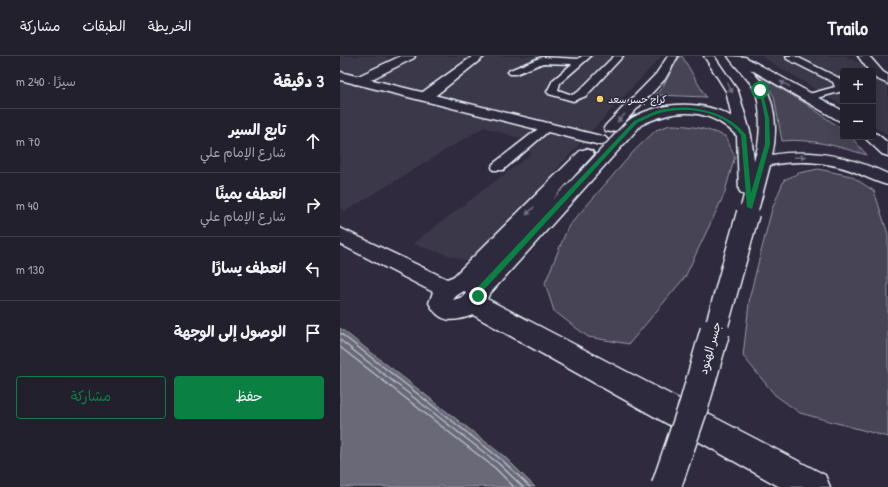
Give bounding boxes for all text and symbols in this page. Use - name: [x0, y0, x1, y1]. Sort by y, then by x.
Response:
- text: Trailo: [827, 15, 868, 41]
- text: مشاركة: [20, 16, 60, 35]
- text: الطبقات: [82, 16, 126, 35]
- text: الخريطة: [148, 16, 191, 35]
- map controls: [840, 68, 876, 140]
- button: +: [840, 68, 876, 104]
- text: 3 دقيقة: [273, 69, 324, 92]
- text: سيرًا · 240 m: [16, 72, 76, 90]
- one-way arrow: [779, 80, 791, 87]
- route start: [751, 81, 769, 99]
- one-way arrow: [727, 83, 733, 94]
- place label: كراج جسر سعد: [608, 93, 667, 107]
- marker: كراج جسر سعد: [595, 94, 605, 104]
- button: −: [840, 104, 876, 140]
- one-way arrow: [616, 113, 626, 123]
- text: تابع السير: [229, 119, 286, 140]
- icon: ahead: [302, 130, 324, 152]
- text: 70 m: [16, 132, 40, 150]
- text: شارع الإمام علي: [200, 143, 286, 161]
- one-way arrow: [794, 154, 807, 160]
- text: انعطف يمينًا: [216, 183, 286, 204]
- icon: right: [302, 194, 324, 216]
- text: 40 m: [16, 196, 39, 214]
- one-way arrow: [526, 206, 535, 216]
- text: شارع الإمام علي: [200, 207, 286, 225]
- text: انعطف يسارًا: [212, 257, 286, 278]
- icon: left: [302, 258, 324, 280]
- text: 130 m: [16, 260, 44, 278]
- route end: [469, 287, 487, 305]
- street label: جسر الهنود: [694, 320, 725, 376]
- text: الوصول إلى الوجهة: [174, 321, 286, 342]
- icon: arrive: [302, 322, 324, 344]
- button: مشاركة: [16, 376, 166, 419]
- button: حفظ: [174, 376, 324, 419]

